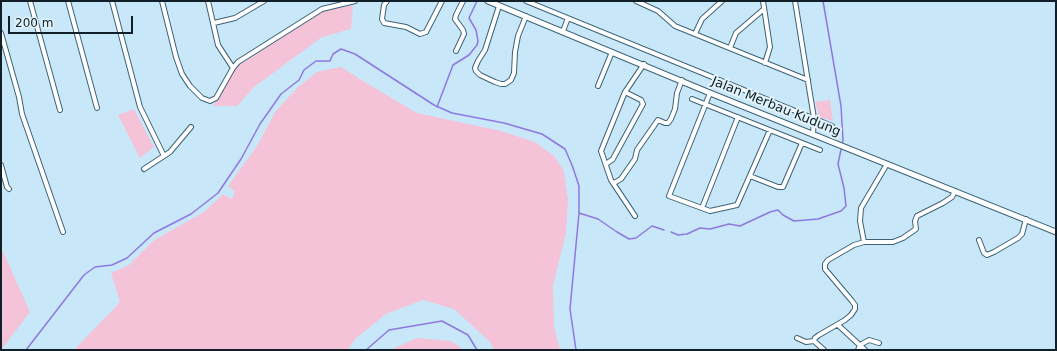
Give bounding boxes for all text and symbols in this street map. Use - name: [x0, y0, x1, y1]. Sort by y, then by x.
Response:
- scale bar: [10, 8, 135, 34]
- text: 200 m: [15, 16, 53, 30]
- street label: Jalan Merbau Kudung: [709, 74, 843, 140]

